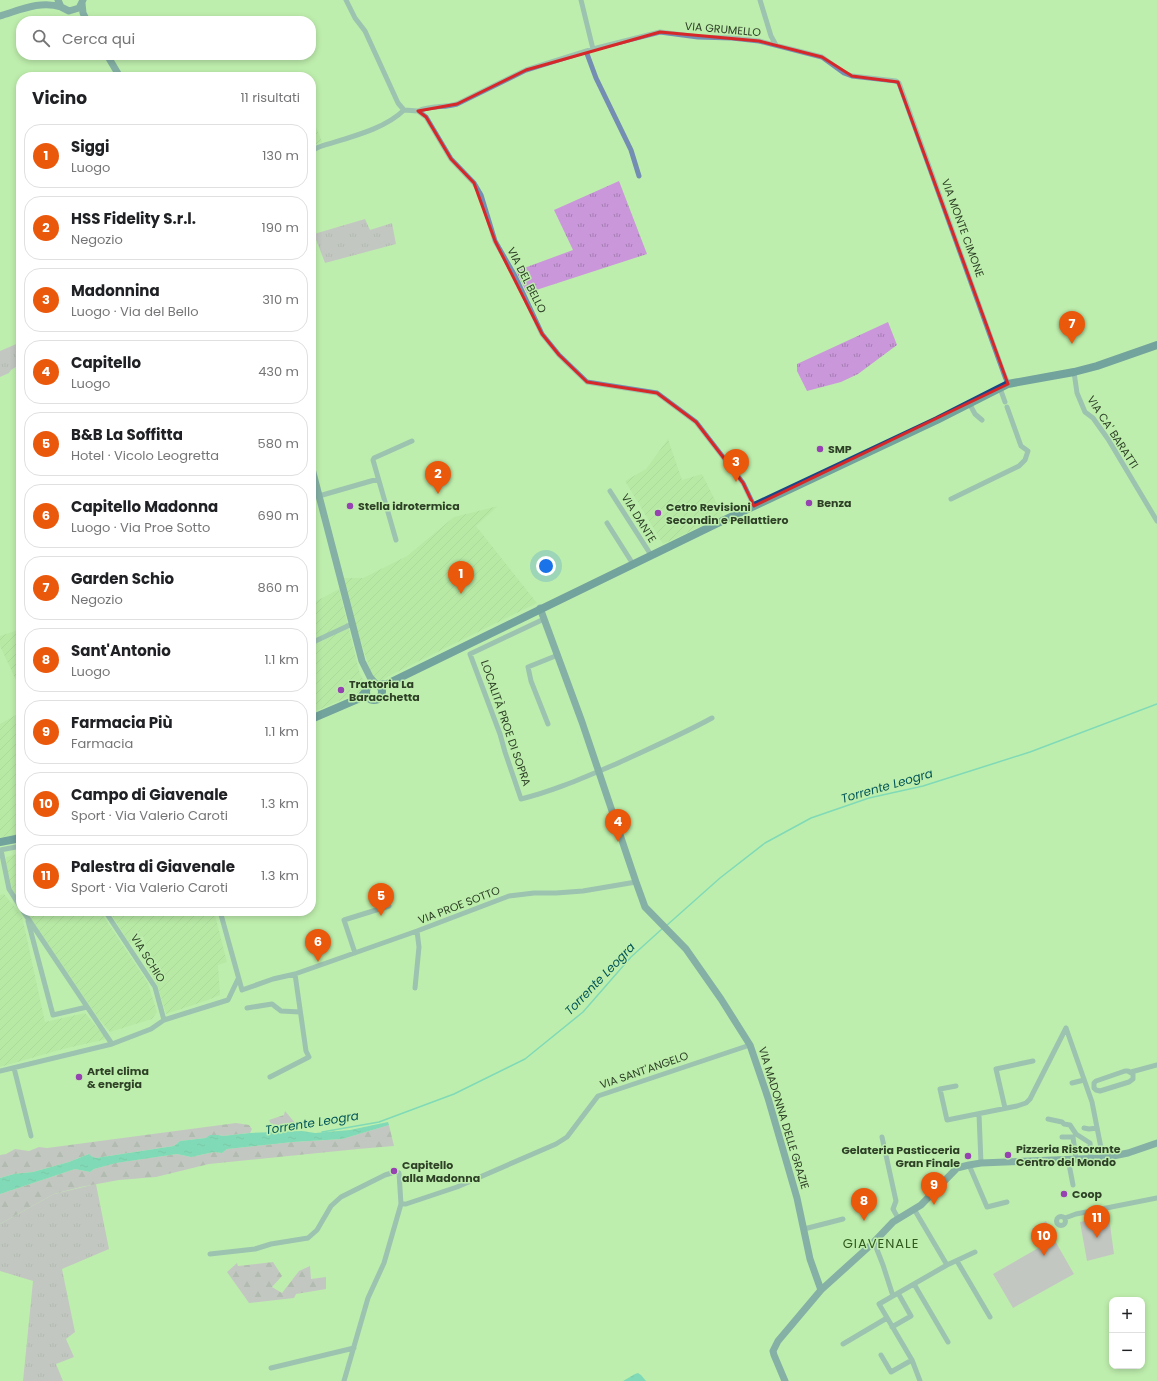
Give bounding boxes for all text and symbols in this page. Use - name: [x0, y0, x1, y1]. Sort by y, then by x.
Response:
- search box: [16, 16, 316, 60]
- street label: VIA GRUMELLO: [684, 18, 762, 40]
- icon: search: [30, 27, 52, 49]
- text: Cerca qui: [62, 28, 135, 49]
- text: Vicino: [32, 86, 87, 110]
- text: 11 risultati: [240, 88, 300, 107]
- text: Siggi: [71, 136, 109, 157]
- text: 1: [44, 146, 48, 165]
- text: 130 m: [262, 146, 299, 165]
- text: Luogo: [71, 158, 110, 177]
- street label: VIA MONTE CIMONE: [938, 177, 988, 279]
- text: HSS Fidelity S.r.l.: [71, 208, 196, 229]
- text: 2: [42, 218, 50, 237]
- text: 190 m: [262, 218, 299, 237]
- text: Negozio: [71, 230, 123, 249]
- street label: VIA DEL BELLO: [503, 244, 551, 316]
- text: Madonnina: [71, 280, 160, 301]
- text: 3: [42, 290, 50, 309]
- text: 310 m: [262, 290, 299, 309]
- text: Luogo · Via del Bello: [71, 302, 199, 321]
- pin: 7: [1059, 311, 1085, 344]
- text: Capitello: [71, 352, 141, 373]
- text: 4: [42, 362, 50, 381]
- text: 430 m: [258, 362, 299, 381]
- text: Luogo: [71, 374, 110, 393]
- street label: VIA CA' BARATTI: [1083, 392, 1143, 472]
- text: B&B La Soffitta: [71, 424, 183, 445]
- text: 5: [42, 434, 50, 453]
- text: 580 m: [258, 434, 299, 453]
- place label: SMP: [828, 441, 852, 457]
- marker: SMP: [815, 444, 825, 454]
- text: Hotel · Vicolo Leogretta: [71, 446, 219, 465]
- pin: 3: [723, 449, 749, 482]
- pin: 2: [425, 461, 451, 494]
- street label: VIA DANTE: [618, 490, 660, 546]
- place label: Benza: [817, 495, 851, 511]
- text: Capitello Madonna: [71, 496, 218, 517]
- place label: Stella idrotermica: [358, 498, 460, 514]
- marker: Benza: [804, 498, 814, 508]
- place label: Cetro Revisioni Secondin e Pellattiero: [666, 499, 788, 528]
- marker: Stella idrotermica: [345, 501, 355, 511]
- text: 6: [42, 506, 50, 525]
- text: 690 m: [258, 506, 299, 525]
- marker: Cetro Revisioni Secondin e Pellattiero: [653, 508, 663, 518]
- text: Luogo · Via Proe Sotto: [71, 518, 210, 537]
- your location: [536, 556, 556, 576]
- pin: 1: [448, 561, 474, 594]
- text: Garden Schio: [71, 568, 174, 589]
- text: 7: [43, 578, 49, 597]
- text: 860 m: [258, 578, 299, 597]
- text: Negozio: [71, 590, 123, 609]
- text: Sant'Antonio: [71, 640, 171, 661]
- text: 8: [42, 650, 50, 669]
- text: 1.1 km: [264, 650, 299, 669]
- street label: LOCALITÀ PROE DI SOPRA: [477, 658, 535, 789]
- text: Luogo: [71, 662, 110, 681]
- place label: Trattoria La Baracchetta: [349, 676, 420, 705]
- marker: Trattoria La Baracchetta: [336, 685, 346, 695]
- text: Farmacia Più: [71, 712, 173, 733]
- text: 9: [42, 722, 50, 741]
- text: 1.1 km: [264, 722, 299, 741]
- text: Farmacia: [71, 734, 133, 753]
- water label: Torrente Leogra: [839, 764, 935, 807]
- text: Campo di Giavenale: [71, 784, 228, 805]
- text: 10: [39, 794, 53, 813]
- text: 1.3 km: [261, 794, 299, 813]
- text: Sport · Via Valerio Caroti: [71, 806, 228, 825]
- pin: 4: [605, 809, 631, 842]
- text: Palestra di Giavenale: [71, 856, 235, 877]
- text: 11: [41, 866, 51, 885]
- text: 1.3 km: [261, 866, 299, 885]
- text: Sport · Via Valerio Caroti: [71, 878, 228, 897]
- street label: VIA PROE SOTTO: [416, 882, 503, 928]
- pin: 5: [368, 883, 394, 916]
- pin: 6: [305, 929, 331, 962]
- street label: VIA SCHIO: [127, 931, 169, 986]
- water label: Torrente Leogra: [561, 939, 639, 1019]
- street label: VIA MADONNA DELLE GRAZIE: [755, 1045, 813, 1191]
- street label: VIA SANT'ANGELO: [598, 1047, 691, 1093]
- place label: Artel clima & energia: [87, 1063, 149, 1092]
- marker: Artel clima & energia: [74, 1072, 84, 1082]
- water label: Torrente Leogra: [264, 1107, 360, 1138]
- place label: Pizzeria Ristorante Centro del Mondo: [1016, 1141, 1121, 1170]
- place label: Gelateria Pasticceria Gran Finale: [841, 1142, 960, 1171]
- marker: Pizzeria Ristorante Centro del Mondo: [1003, 1150, 1013, 1160]
- marker: Gelateria Pasticceria Gran Finale: [963, 1151, 973, 1161]
- place label: Capitello alla Madonna: [402, 1157, 480, 1186]
- marker: Capitello alla Madonna: [389, 1166, 399, 1176]
- pin: 9: [921, 1172, 947, 1205]
- place label: Coop: [1072, 1186, 1102, 1202]
- pin: 8: [851, 1188, 877, 1221]
- marker: Coop: [1059, 1189, 1069, 1199]
- pin: 11: [1084, 1205, 1110, 1238]
- pin: 10: [1031, 1223, 1057, 1256]
- district label: GIAVENALE: [843, 1234, 919, 1253]
- map controls: [1109, 1297, 1145, 1369]
- button: +: [1109, 1297, 1145, 1333]
- button: −: [1109, 1333, 1145, 1369]

